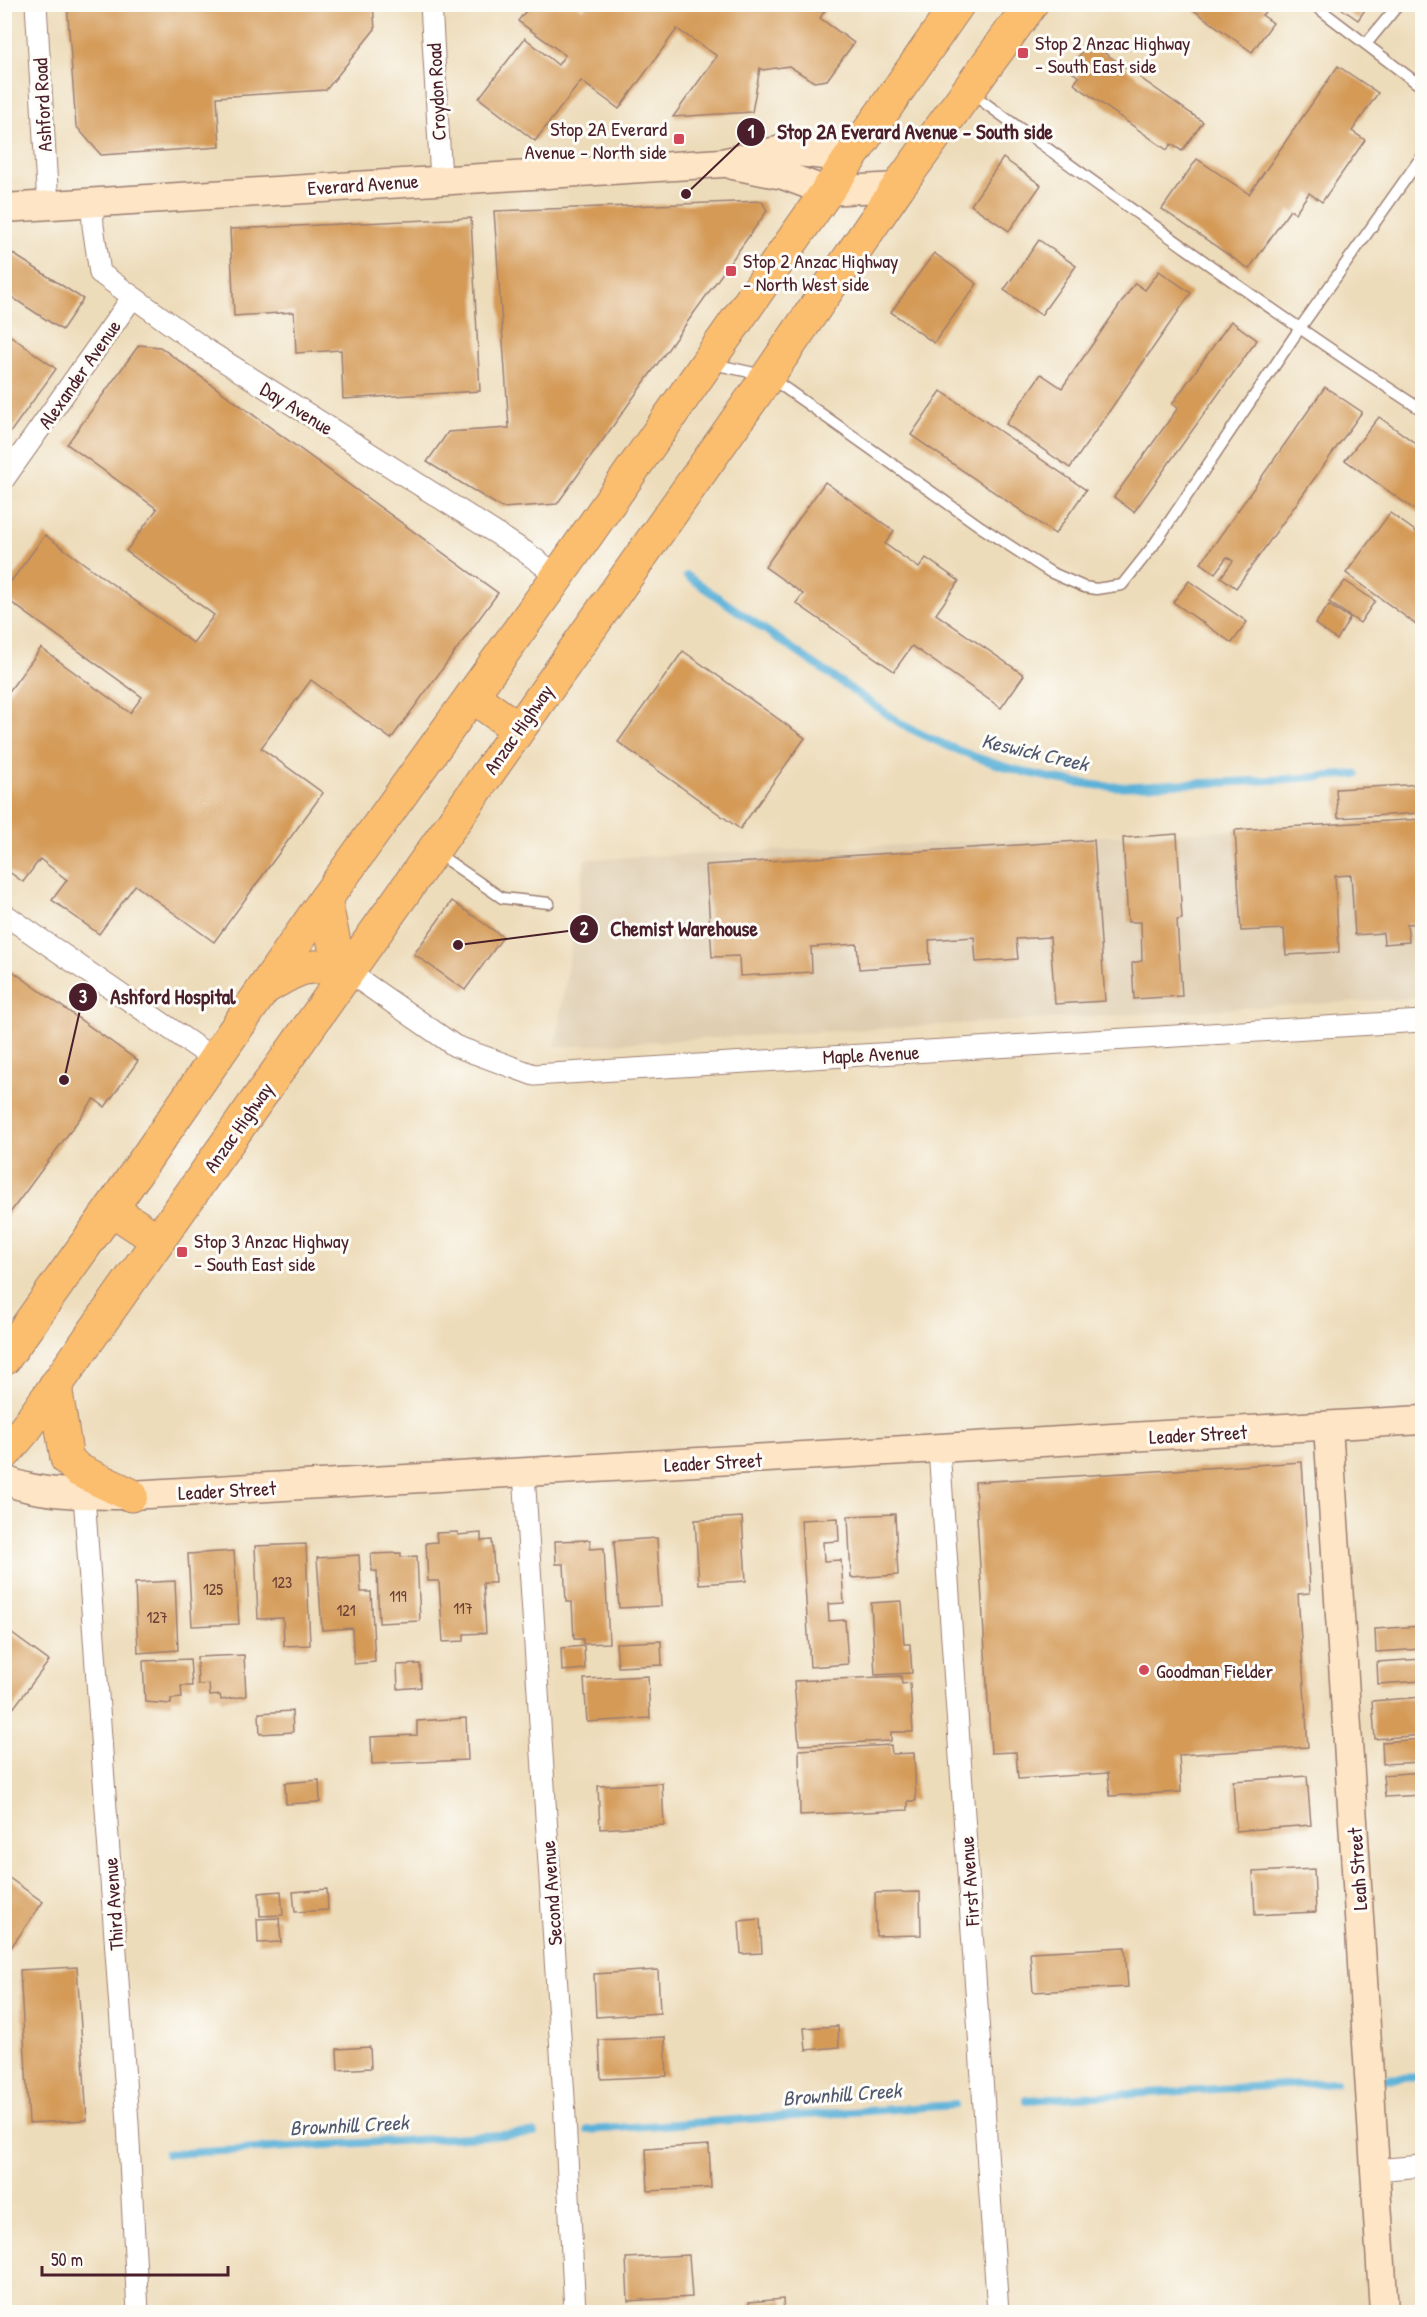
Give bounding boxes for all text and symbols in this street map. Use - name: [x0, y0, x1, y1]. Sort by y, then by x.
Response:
- place label: Stop 2 Anzac Highway - South East side: [1035, 29, 1191, 79]
- street label: Croydon Road: [420, 42, 452, 141]
- marker: Stop 2 Anzac Highway - South East side: [1016, 46, 1030, 60]
- street label: Ashford Road: [26, 57, 58, 153]
- callout: Stop 2A Everard Avenue - South side: [736, 112, 1065, 151]
- place label: Stop 2A Everard Avenue - North side: [525, 115, 667, 165]
- text: Stop 2A Everard Avenue - South side: [777, 117, 1053, 147]
- text: 1: [748, 119, 755, 144]
- marker: Stop 2A Everard Avenue - North side: [672, 132, 686, 146]
- street label: Everard Avenue: [307, 167, 419, 201]
- place label: Stop 2 Anzac Highway - North West side: [743, 247, 899, 297]
- marker: Stop 2 Anzac Highway - North West side: [724, 264, 738, 278]
- street label: Alexander Avenue: [31, 314, 127, 434]
- street label: Day Avenue: [255, 375, 339, 441]
- street label: Anzac Highway: [477, 679, 559, 779]
- water label: Keswick Creek: [979, 726, 1093, 779]
- callout: Chemist Warehouse: [569, 909, 770, 948]
- text: Chemist Warehouse: [610, 914, 758, 943]
- text: 2: [580, 916, 589, 941]
- callout: Ashford Hospital: [68, 977, 247, 1016]
- text: Ashford Hospital: [110, 982, 236, 1012]
- text: 3: [79, 984, 87, 1009]
- street label: Maple Avenue: [822, 1038, 920, 1070]
- street label: Anzac Highway: [197, 1077, 279, 1177]
- place label: Stop 3 Anzac Highway - South East side: [194, 1227, 349, 1277]
- marker: Stop 3 Anzac Highway - South East side: [175, 1245, 189, 1259]
- street label: Leader Street: [1148, 1418, 1249, 1450]
- street label: Leader Street: [663, 1446, 764, 1478]
- street label: Leader Street: [177, 1474, 278, 1506]
- house number: 123: [272, 1571, 292, 1593]
- house number: 125: [203, 1578, 223, 1600]
- house number: 119: [389, 1585, 407, 1607]
- house number: 117: [453, 1597, 473, 1619]
- house number: 121: [336, 1599, 356, 1621]
- house number: 127: [146, 1606, 168, 1628]
- place label: Goodman Fielder: [1156, 1657, 1274, 1684]
- marker: Goodman Fielder: [1137, 1663, 1151, 1677]
- street label: Leah Street: [1341, 1826, 1373, 1911]
- street label: First Avenue: [952, 1835, 986, 1928]
- street label: Second Avenue: [534, 1840, 568, 1946]
- street label: Third Avenue: [96, 1857, 130, 1951]
- water label: Brownhill Creek: [782, 2075, 905, 2113]
- water label: Brownhill Creek: [289, 2107, 411, 2143]
- scale bar: [42, 2239, 228, 2277]
- text: 50 m: [51, 2247, 83, 2272]

